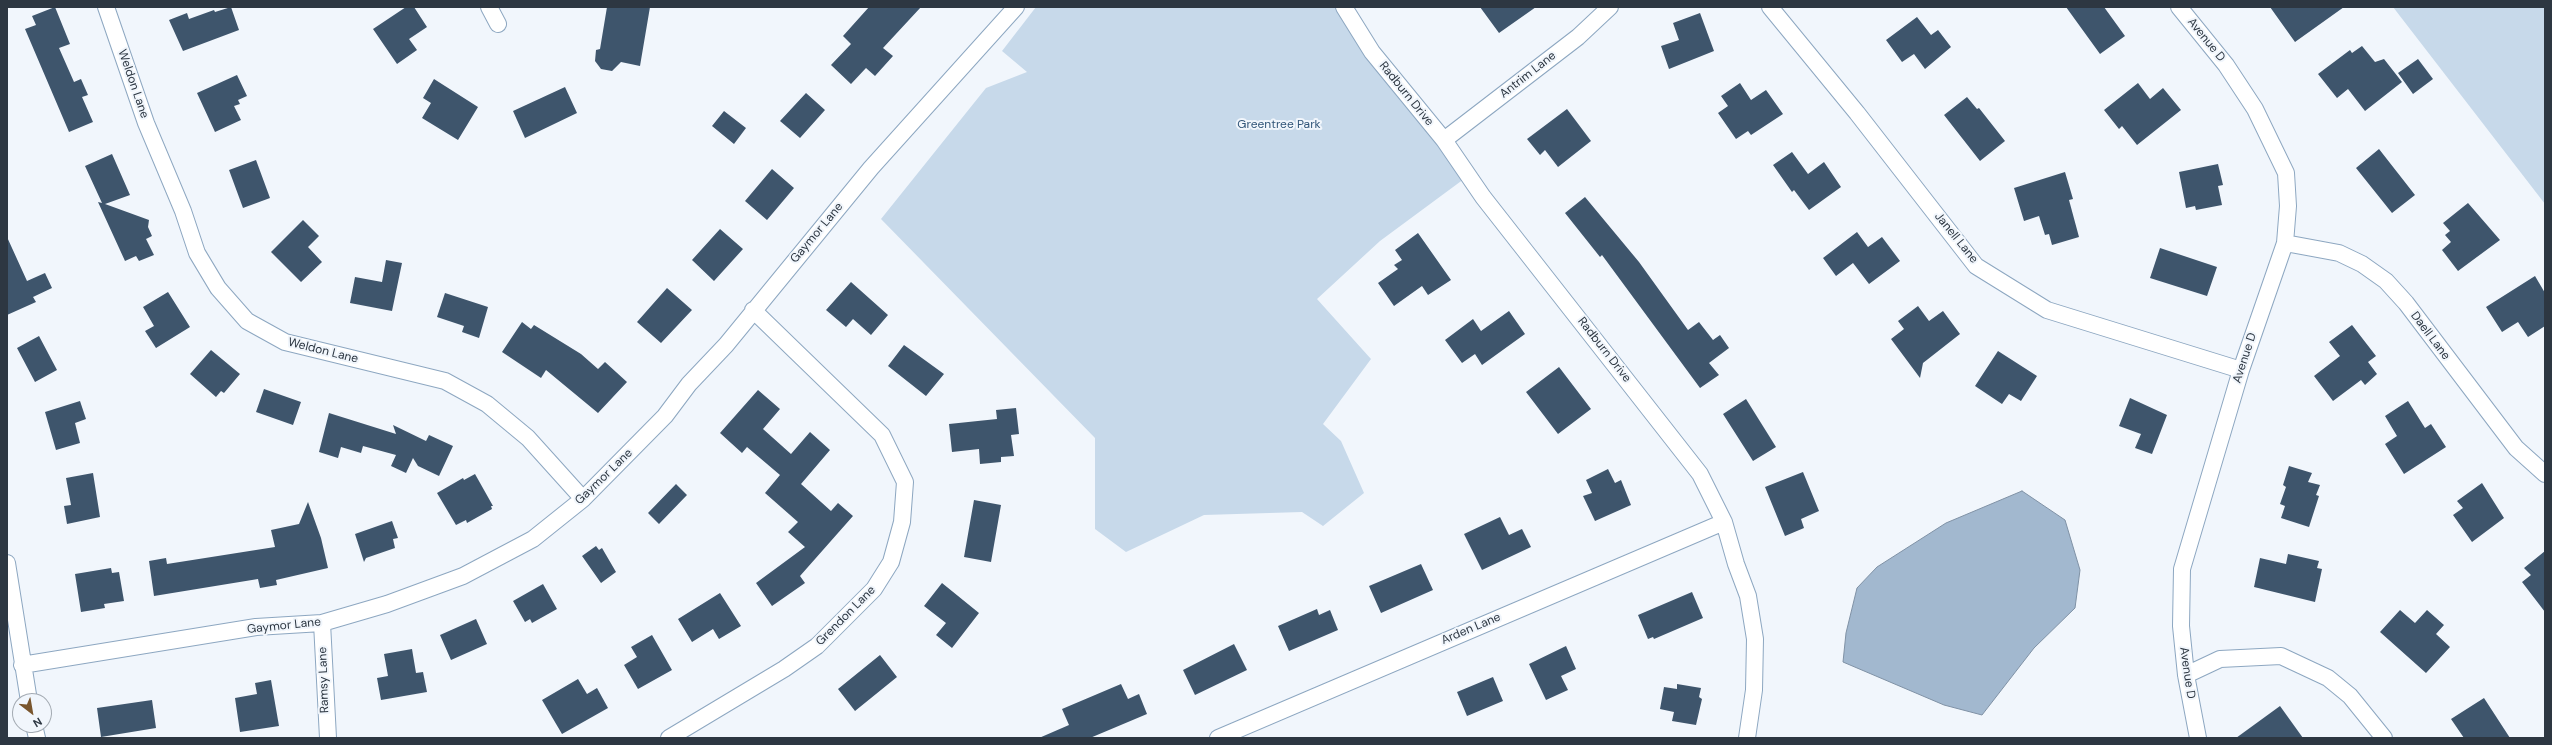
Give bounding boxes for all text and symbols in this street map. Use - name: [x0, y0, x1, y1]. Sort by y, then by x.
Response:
- street label: Avenue D: [2184, 15, 2228, 65]
- street label: Weldon Lane: [115, 48, 151, 120]
- street label: Antrim Lane: [1497, 49, 1559, 101]
- street label: Radburn Drive: [1376, 59, 1436, 129]
- park label: Greentree Park: [1237, 118, 1321, 132]
- street label: Gaymor Lane: [788, 200, 846, 266]
- street label: Janell Lane: [1931, 210, 1981, 266]
- street label: Daell Lane: [2407, 309, 2453, 363]
- street label: Radburn Drive: [1574, 315, 1634, 385]
- street label: Avenue D: [2230, 331, 2260, 385]
- street label: Weldon Lane: [286, 335, 360, 367]
- street label: Gaymor Lane: [572, 446, 636, 508]
- street label: Grendon Lane: [813, 583, 879, 649]
- street label: Arden Lane: [1439, 610, 1503, 648]
- street label: Gaymor Lane: [246, 615, 322, 637]
- street label: Avenue D: [2176, 646, 2198, 700]
- street label: Ramsy Lane: [316, 647, 332, 713]
- north arrow: [12, 693, 52, 733]
- text: N: [31, 714, 45, 730]

